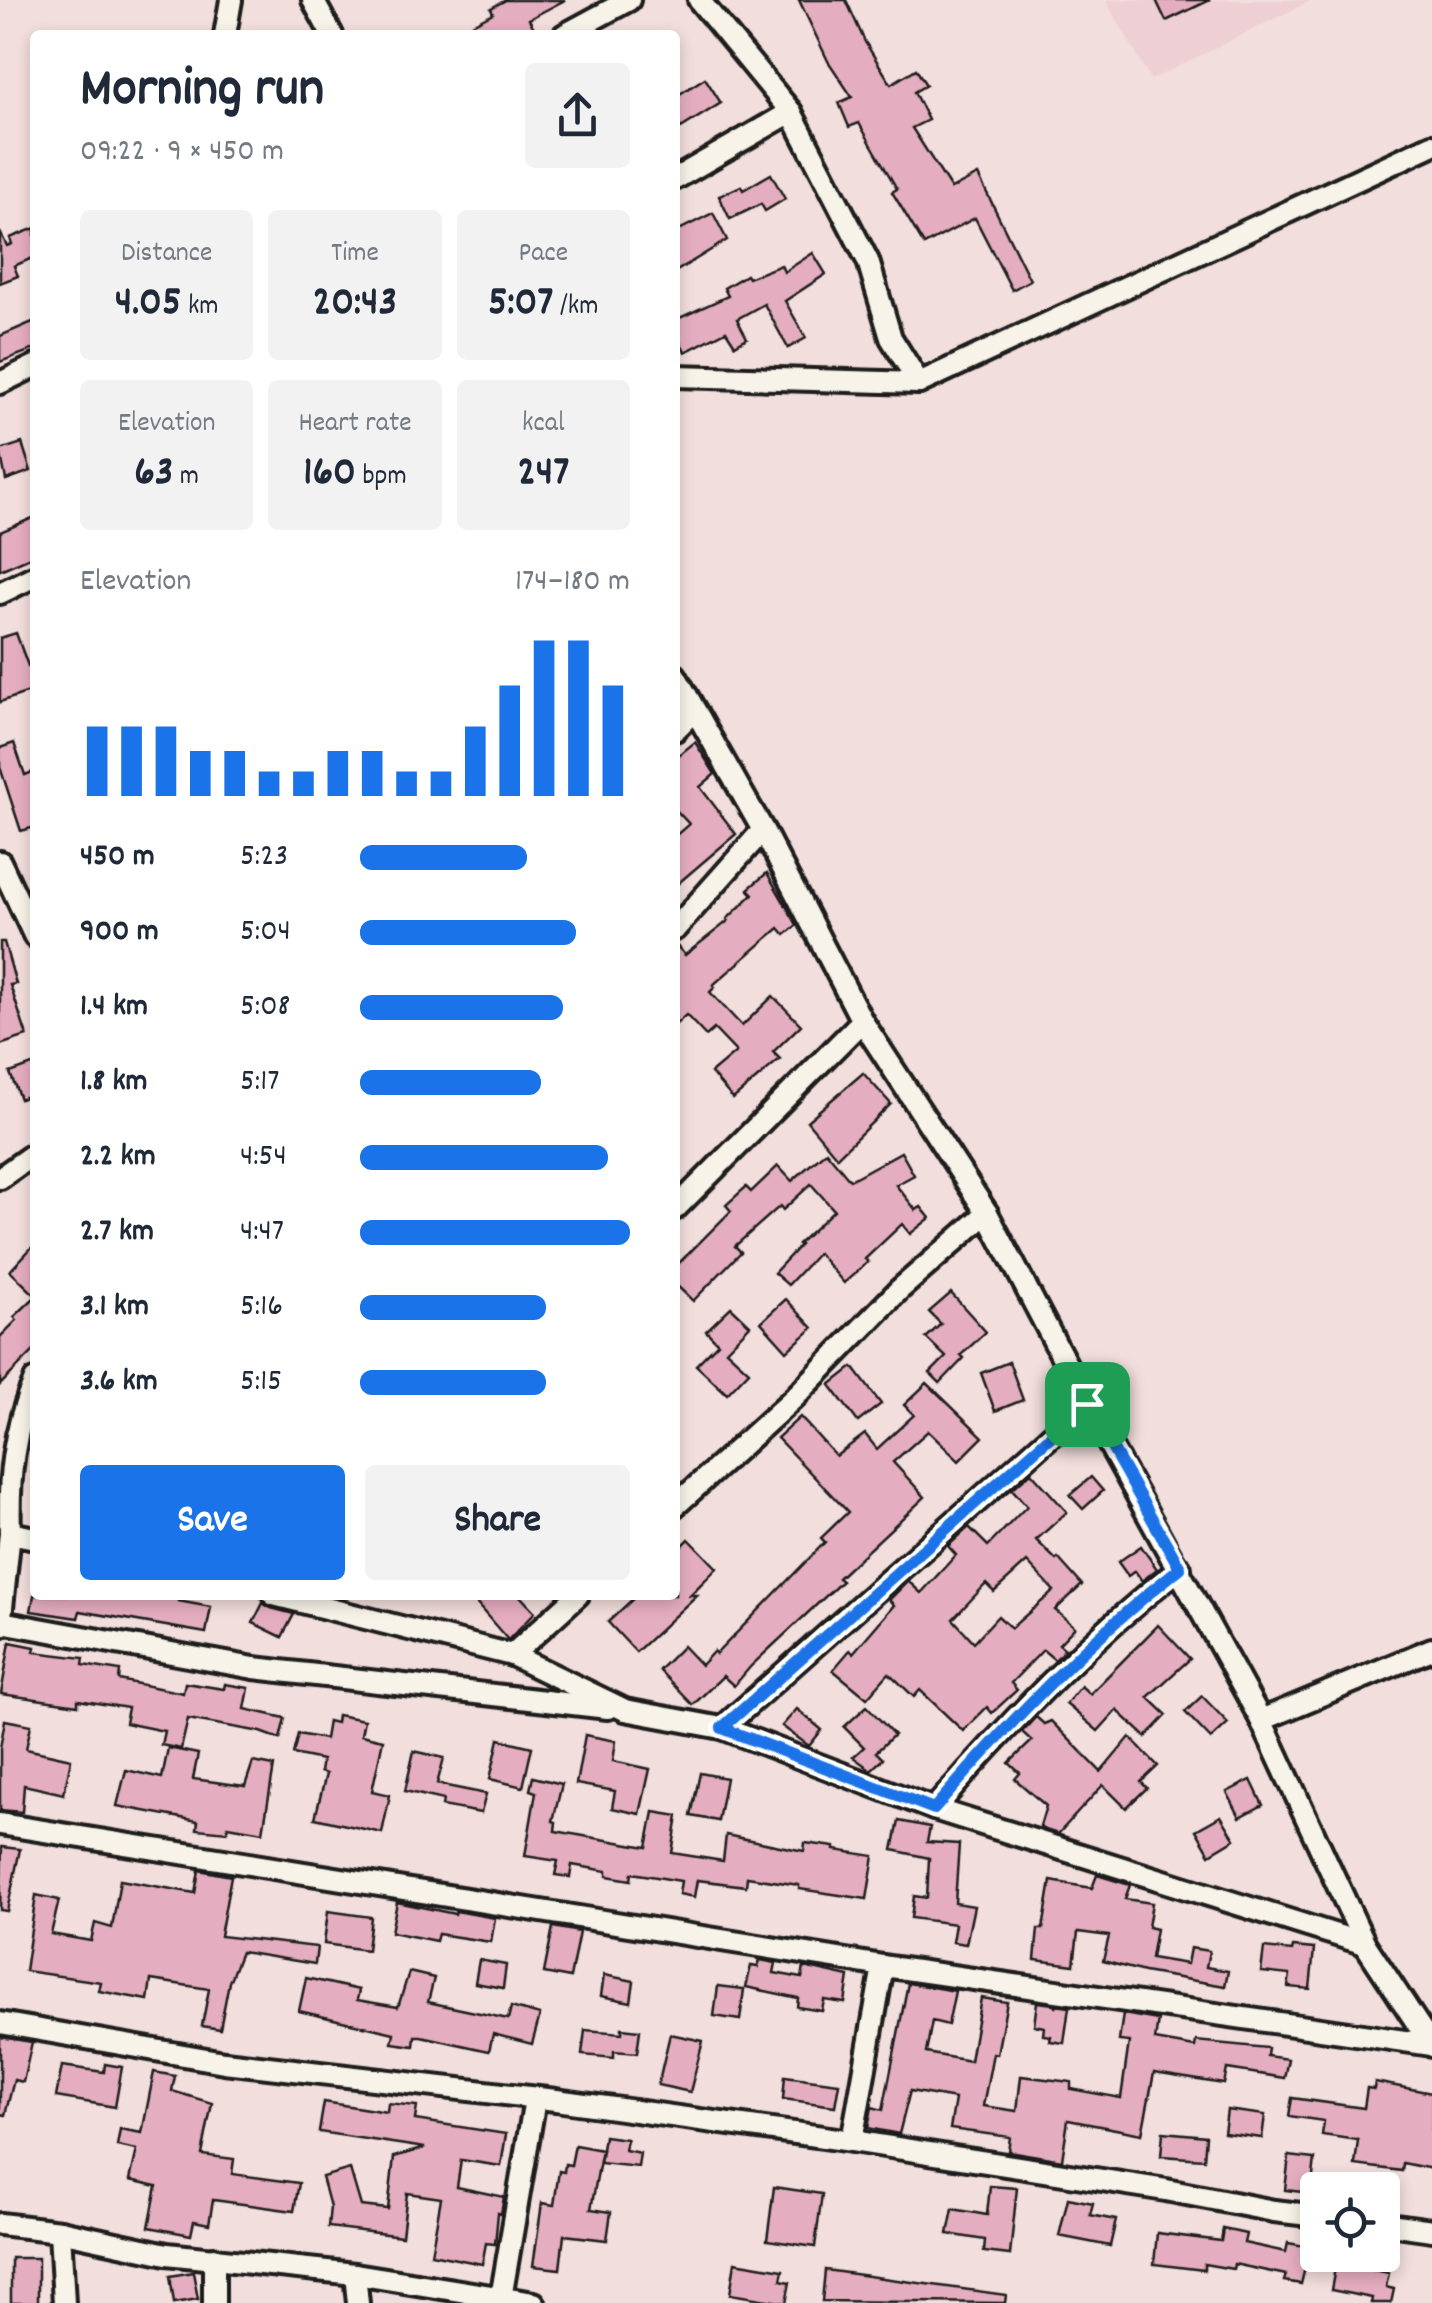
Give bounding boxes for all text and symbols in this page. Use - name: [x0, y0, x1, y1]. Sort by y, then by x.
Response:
- text: Morning run: [80, 53, 324, 132]
- button: share: [525, 63, 630, 168]
- text: 09:22 · 9 × 450 m: [80, 130, 284, 176]
- text: Distance: [121, 235, 212, 275]
- text: Time: [331, 235, 379, 275]
- text: Pace: [519, 235, 568, 275]
- text: 4.05: [115, 275, 181, 335]
- text: 20:43: [313, 275, 397, 335]
- text: 5:07: [488, 275, 553, 335]
- text: km: [181, 288, 219, 328]
- text: /km: [553, 288, 599, 328]
- text: Elevation: [118, 405, 215, 445]
- text: Heart rate: [298, 405, 412, 445]
- text: kcal: [522, 405, 565, 445]
- text: 63: [134, 445, 173, 505]
- text: 160: [303, 445, 356, 505]
- text: 247: [517, 445, 569, 505]
- text: m: [173, 458, 199, 498]
- text: bpm: [356, 458, 407, 498]
- text: Elevation: [80, 560, 191, 606]
- text: 174–180 m: [515, 560, 630, 606]
- text: 450 m: [80, 835, 155, 881]
- text: 5:23: [240, 835, 288, 881]
- text: 900 m: [80, 910, 159, 956]
- text: 5:04: [240, 910, 291, 956]
- text: 1.4 km: [80, 985, 148, 1031]
- text: 5:08: [240, 985, 290, 1031]
- text: 1.8 km: [80, 1060, 148, 1106]
- text: 5:17: [240, 1060, 279, 1106]
- text: 2.2 km: [80, 1135, 156, 1181]
- text: 4:54: [240, 1135, 287, 1181]
- text: 2.7 km: [80, 1210, 154, 1256]
- text: 4:47: [240, 1210, 284, 1256]
- text: 3.1 km: [80, 1285, 149, 1331]
- text: 5:16: [240, 1285, 283, 1331]
- text: 3.6 km: [80, 1360, 158, 1406]
- text: 5:15: [240, 1360, 282, 1406]
- pin: [1045, 1362, 1130, 1447]
- icon: arrive: [1060, 1377, 1115, 1432]
- button: Save: [80, 1465, 345, 1580]
- button: Share: [365, 1465, 630, 1580]
- map controls: [1300, 2172, 1400, 2272]
- button: locate: [1300, 2172, 1400, 2272]

